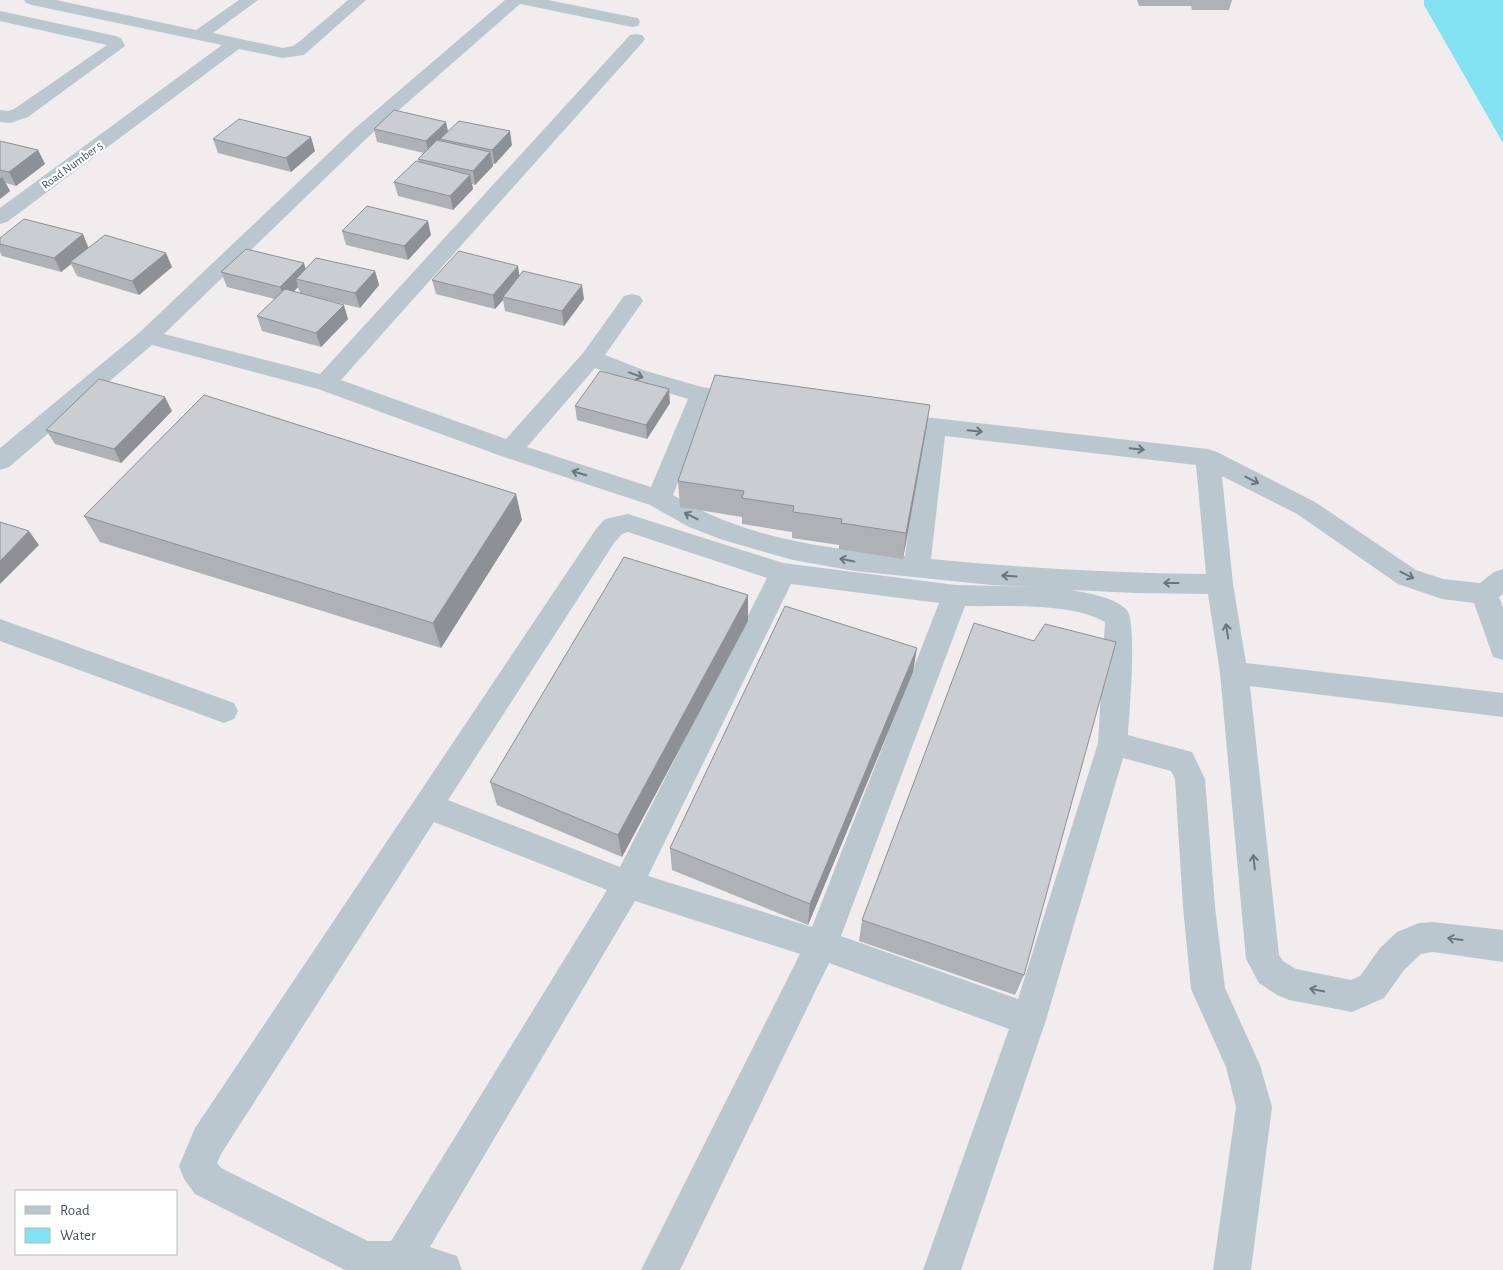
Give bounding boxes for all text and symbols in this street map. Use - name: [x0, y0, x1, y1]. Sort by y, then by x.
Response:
- street label: Road Number 5: [39, 139, 105, 191]
- one-way arrow: [628, 371, 644, 380]
- one-way arrow: [967, 426, 983, 436]
- one-way arrow: [1128, 444, 1144, 453]
- one-way arrow: [572, 468, 587, 477]
- one-way arrow: [1244, 475, 1259, 485]
- one-way arrow: [684, 511, 699, 521]
- one-way arrow: [840, 554, 856, 564]
- one-way arrow: [1399, 570, 1414, 580]
- one-way arrow: [1001, 571, 1017, 581]
- one-way arrow: [1163, 578, 1180, 588]
- one-way arrow: [1222, 623, 1232, 639]
- one-way arrow: [1249, 854, 1259, 870]
- one-way arrow: [1447, 934, 1463, 944]
- one-way arrow: [1309, 984, 1325, 994]
- legend: [15, 1190, 178, 1255]
- text: Road: [60, 1203, 90, 1218]
- text: Water: [60, 1228, 96, 1243]

